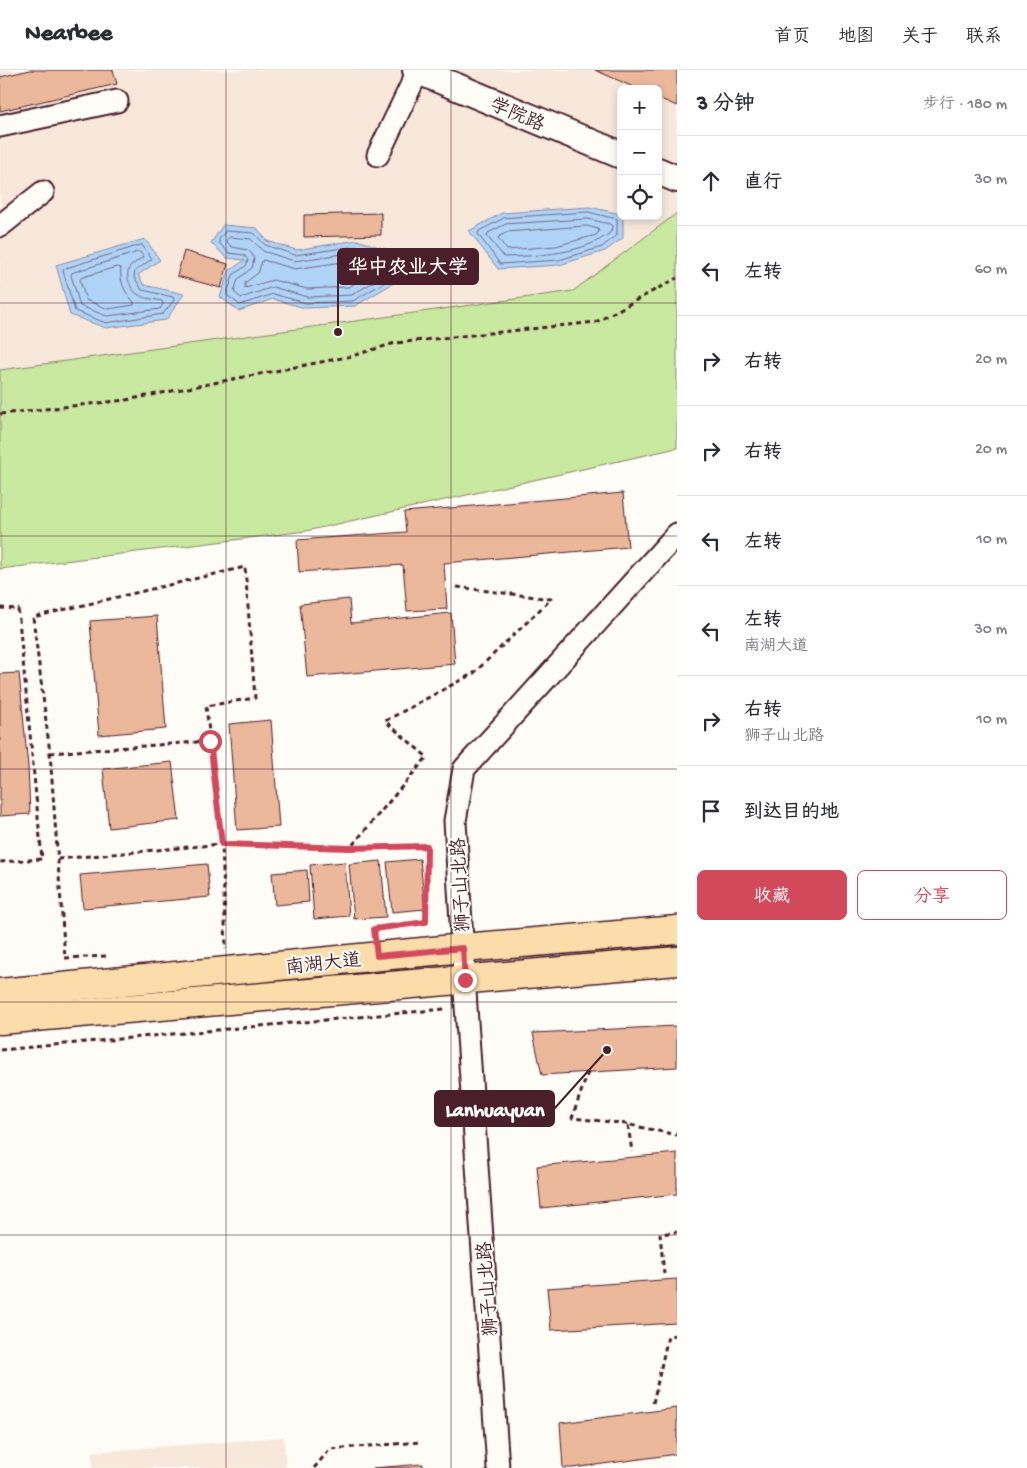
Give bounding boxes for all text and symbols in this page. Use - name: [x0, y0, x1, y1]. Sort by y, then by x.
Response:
- text: Nearbee: [25, 20, 112, 49]
- text: 首页: [774, 27, 810, 48]
- text: 地图: [838, 27, 874, 48]
- text: 关于: [902, 27, 938, 48]
- text: 联系: [966, 27, 1002, 48]
- map controls: [617, 85, 662, 220]
- button: +: [617, 85, 662, 130]
- text: 3 分钟: [697, 93, 755, 118]
- street label: 学院路: [486, 94, 548, 138]
- text: 步行 · 180 m: [923, 96, 1007, 115]
- button: −: [617, 130, 662, 175]
- icon: ahead: [697, 167, 725, 195]
- text: 30 m: [974, 171, 1007, 190]
- text: 直行: [744, 172, 782, 195]
- button: locate: [617, 175, 662, 220]
- callout: 华中农业大学: [338, 249, 478, 284]
- text: 华中农业大学: [348, 256, 468, 281]
- icon: left: [697, 257, 725, 285]
- text: 60 m: [975, 261, 1007, 280]
- text: 左转: [744, 262, 782, 285]
- icon: right: [697, 347, 725, 375]
- text: 20 m: [975, 351, 1007, 370]
- text: 右转: [744, 352, 782, 375]
- icon: right: [697, 437, 725, 465]
- text: 20 m: [975, 441, 1007, 460]
- text: 右转: [744, 442, 782, 465]
- icon: left: [697, 527, 725, 555]
- text: 10 m: [976, 531, 1007, 550]
- text: 左转: [744, 532, 782, 555]
- text: 左转: [744, 610, 782, 633]
- icon: left: [697, 617, 725, 645]
- text: 30 m: [974, 621, 1007, 640]
- text: 南湖大道: [744, 638, 808, 657]
- text: 右转: [744, 700, 782, 723]
- icon: right: [697, 707, 725, 735]
- text: 10 m: [976, 711, 1007, 730]
- text: 狮子山北路: [744, 728, 824, 747]
- route start: [199, 730, 222, 753]
- icon: arrive: [697, 797, 725, 825]
- text: 到达目的地: [744, 802, 839, 825]
- street label: 狮子山北路: [448, 837, 476, 933]
- button: 收藏: [697, 870, 847, 920]
- button: 分享: [857, 870, 1007, 920]
- street label: 南湖大道: [284, 949, 362, 981]
- route end: [454, 969, 477, 992]
- callout: Lanhuayuan: [435, 1091, 554, 1126]
- text: Lanhuayuan: [446, 1101, 545, 1124]
- street label: 狮子山北路: [474, 1241, 504, 1337]

